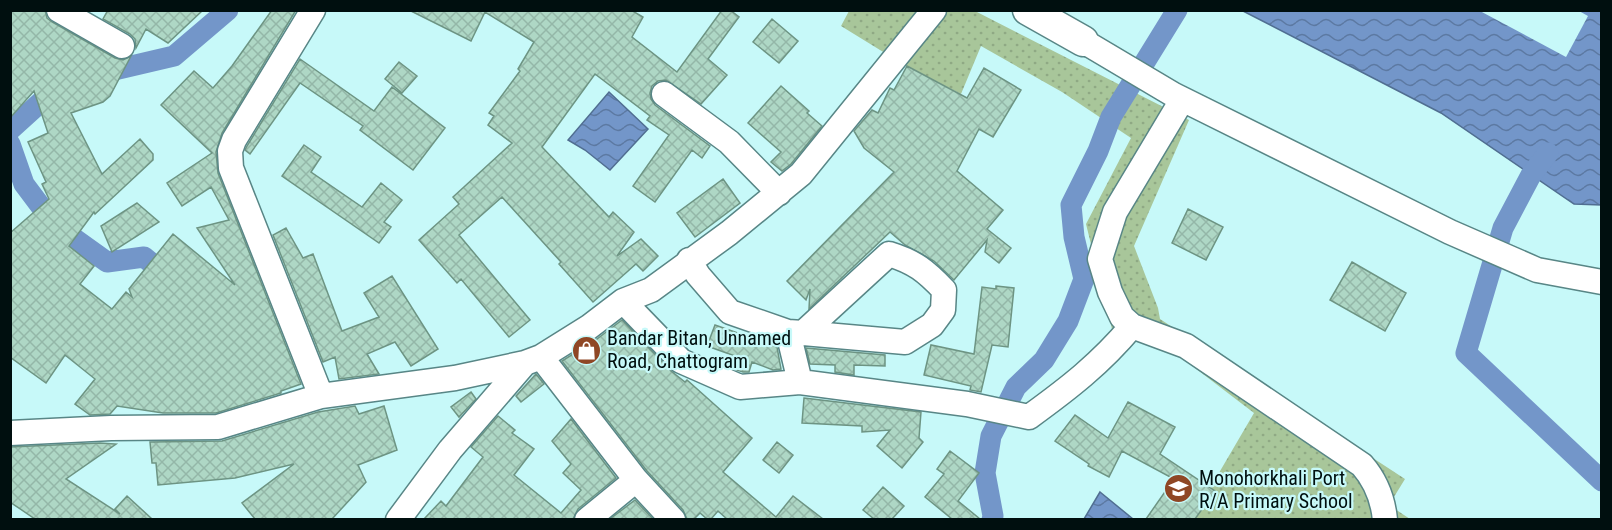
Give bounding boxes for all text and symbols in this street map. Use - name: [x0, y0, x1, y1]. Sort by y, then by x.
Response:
- place label: Bandar Bitan, Unnamed Road, Chattogram: [607, 326, 791, 373]
- shop icon: Bandar Bitan, Unnamed Road, Chattogram: [570, 334, 602, 366]
- place label: Monohorkhali Port R/A Primary School: [1199, 466, 1353, 513]
- school or university icon: Monohorkhali Port R/A Primary School: [1162, 473, 1194, 505]

